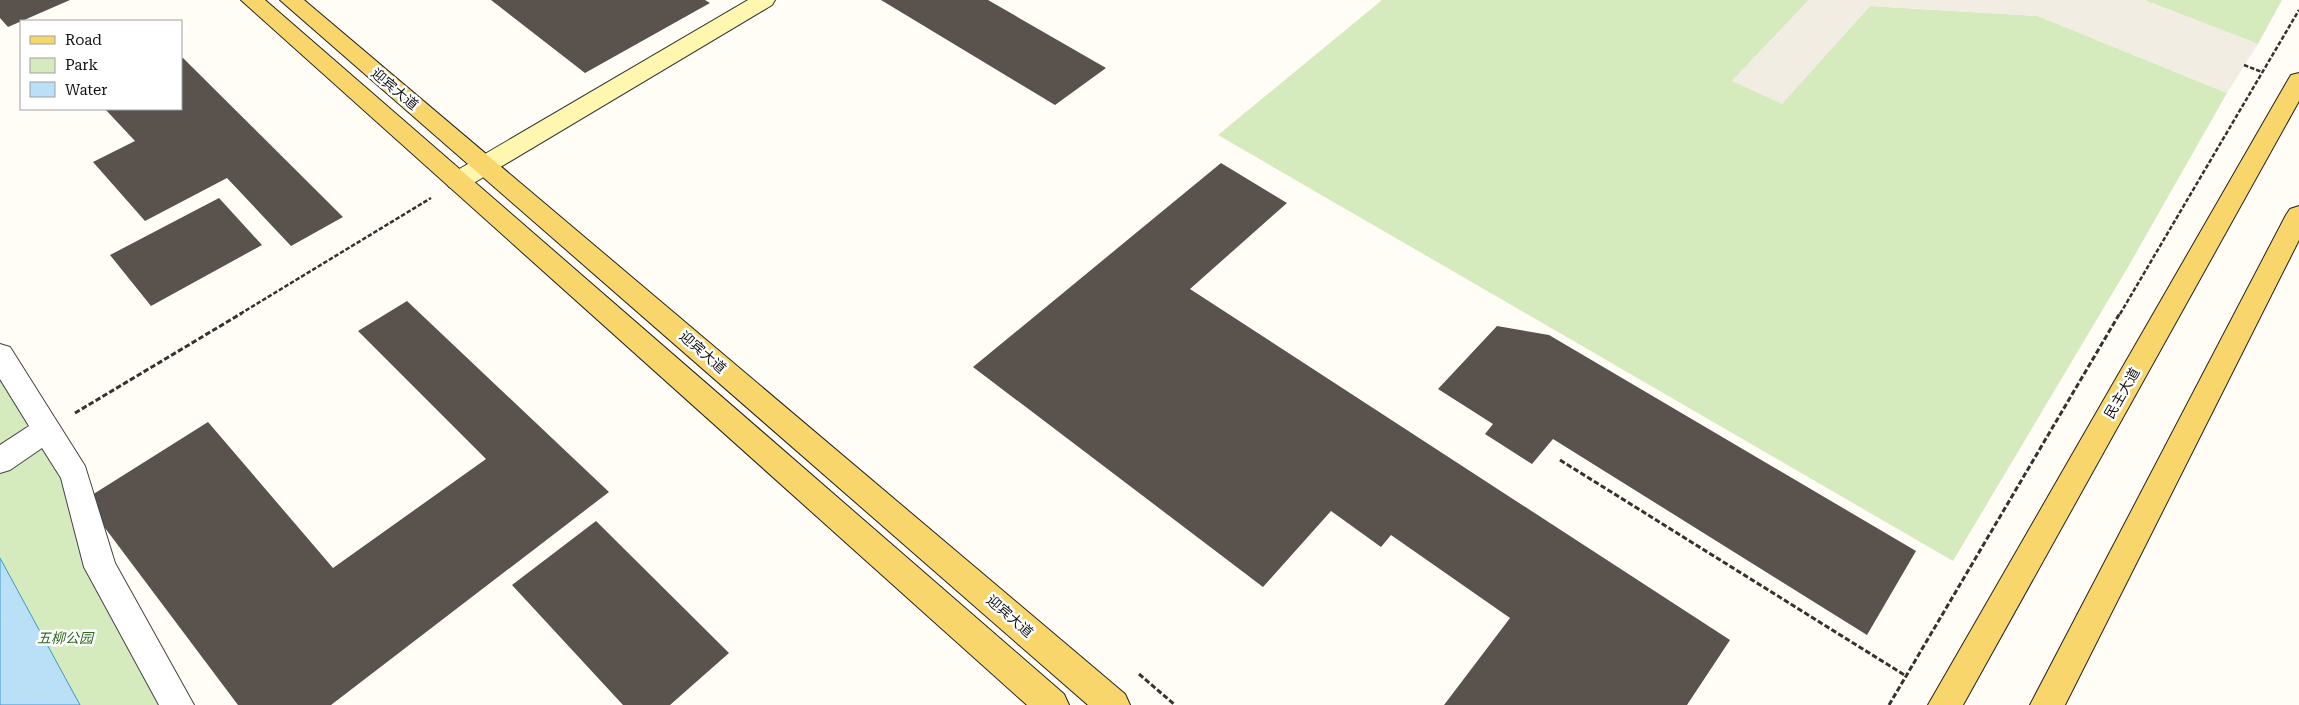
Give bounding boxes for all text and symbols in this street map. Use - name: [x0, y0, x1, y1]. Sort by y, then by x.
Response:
- legend: [20, 20, 182, 110]
- text: Road: [65, 31, 102, 49]
- text: Park: [65, 56, 99, 74]
- street label: 迎宾大道: [368, 65, 422, 113]
- text: Water: [65, 81, 107, 99]
- street label: 迎宾大道: [677, 328, 729, 376]
- street label: 民主大道: [2101, 365, 2143, 421]
- street label: 迎宾大道: [984, 592, 1036, 640]
- park label: 五柳公园: [37, 630, 95, 646]

